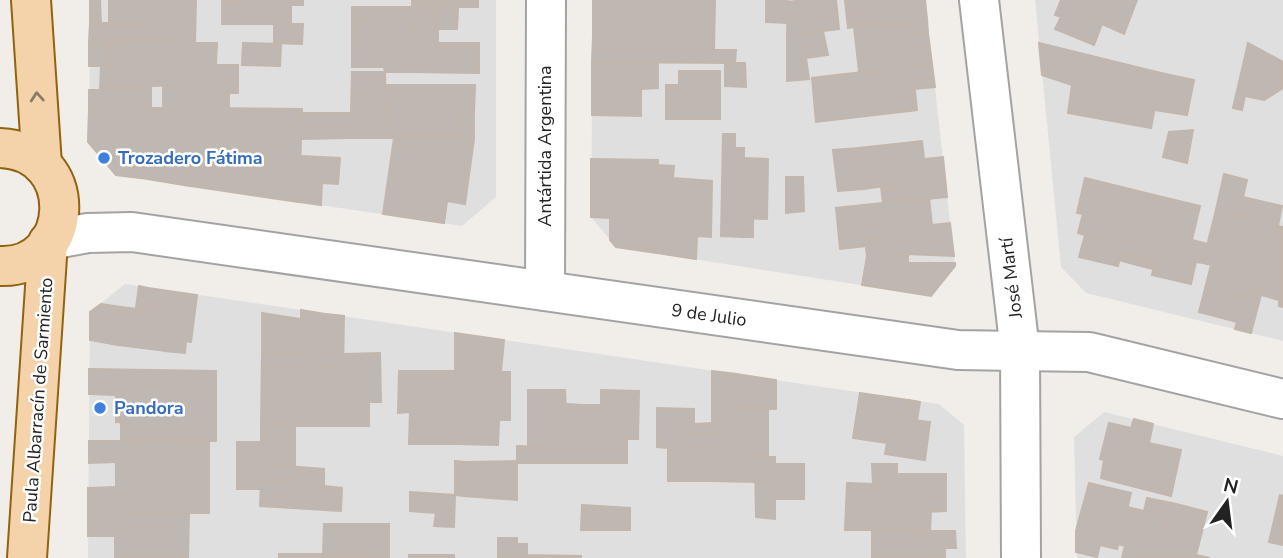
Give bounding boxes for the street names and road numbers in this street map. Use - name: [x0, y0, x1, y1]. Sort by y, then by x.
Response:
- street label: Antártida Argentina: [533, 65, 557, 227]
- street label: José Martí: [994, 236, 1028, 321]
- street label: Paula Albarracín de Sarmiento: [17, 277, 59, 523]
- street label: 9 de Julio: [670, 298, 748, 332]

